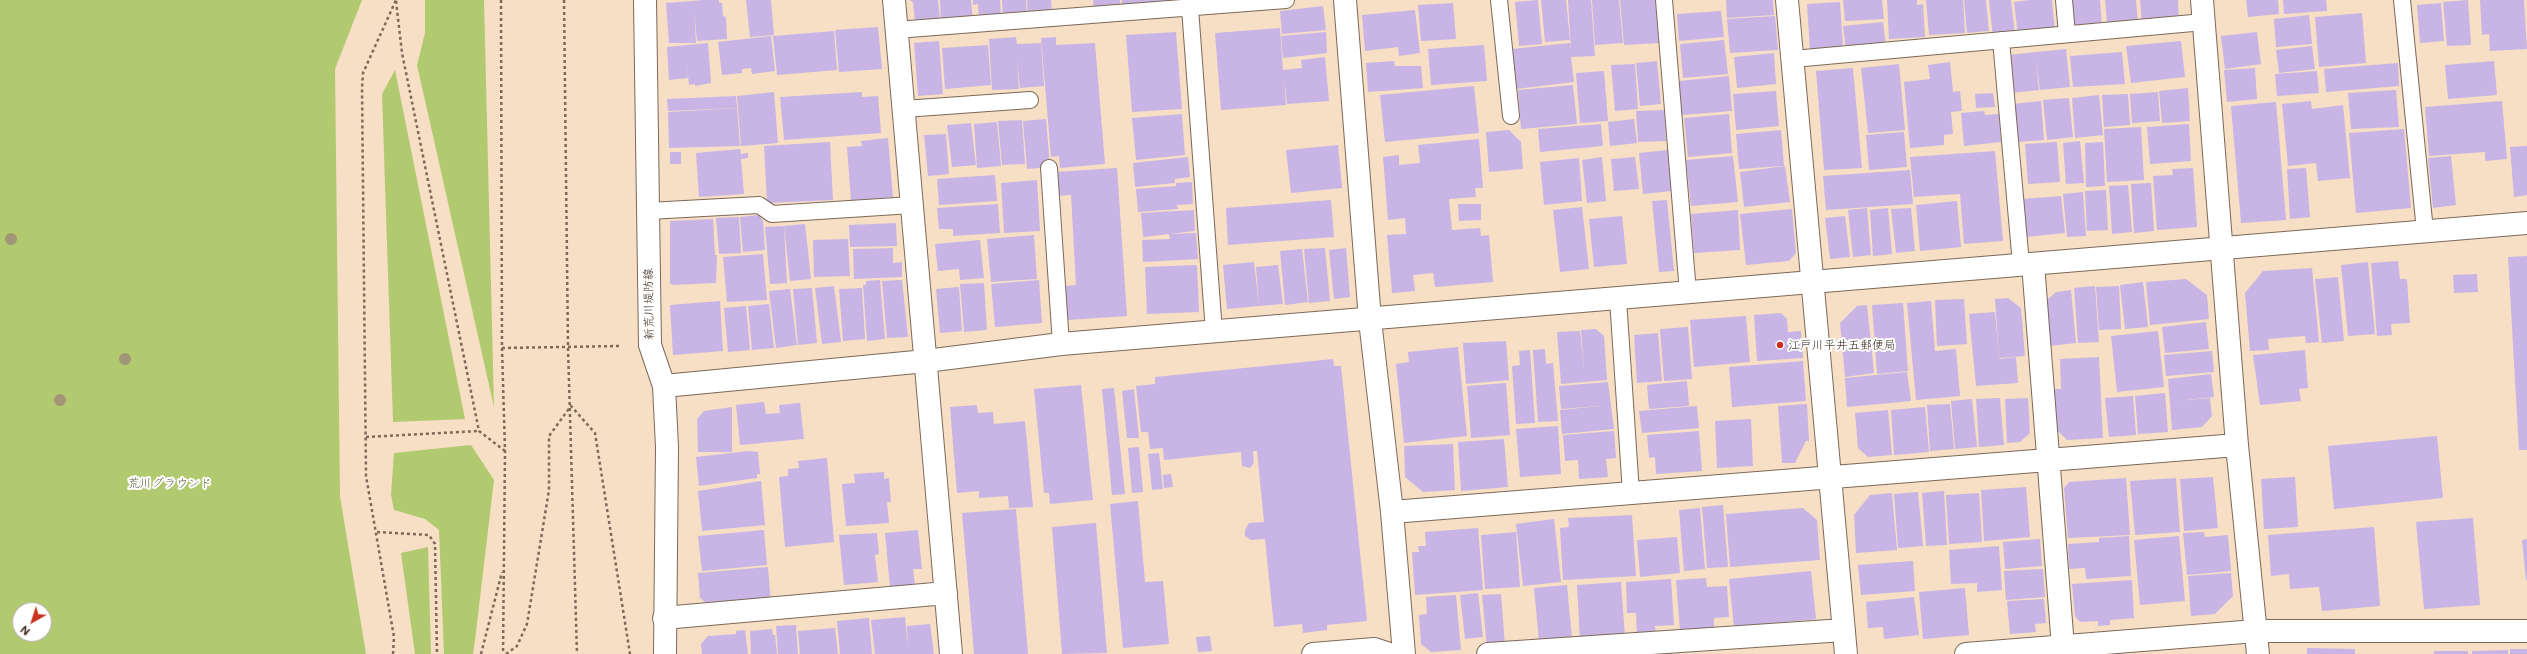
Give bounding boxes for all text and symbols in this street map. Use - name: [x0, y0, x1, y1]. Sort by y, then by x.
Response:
- street label: 新荒川堤防線: [641, 268, 657, 340]
- place label: 江戸川平井五郵便局: [1788, 338, 1896, 352]
- marker: 江戸川平井五郵便局: [1775, 340, 1785, 350]
- park label: 荒川グラウンド: [128, 476, 212, 490]
- north arrow: [12, 602, 52, 642]
- text: N: [17, 622, 33, 639]

